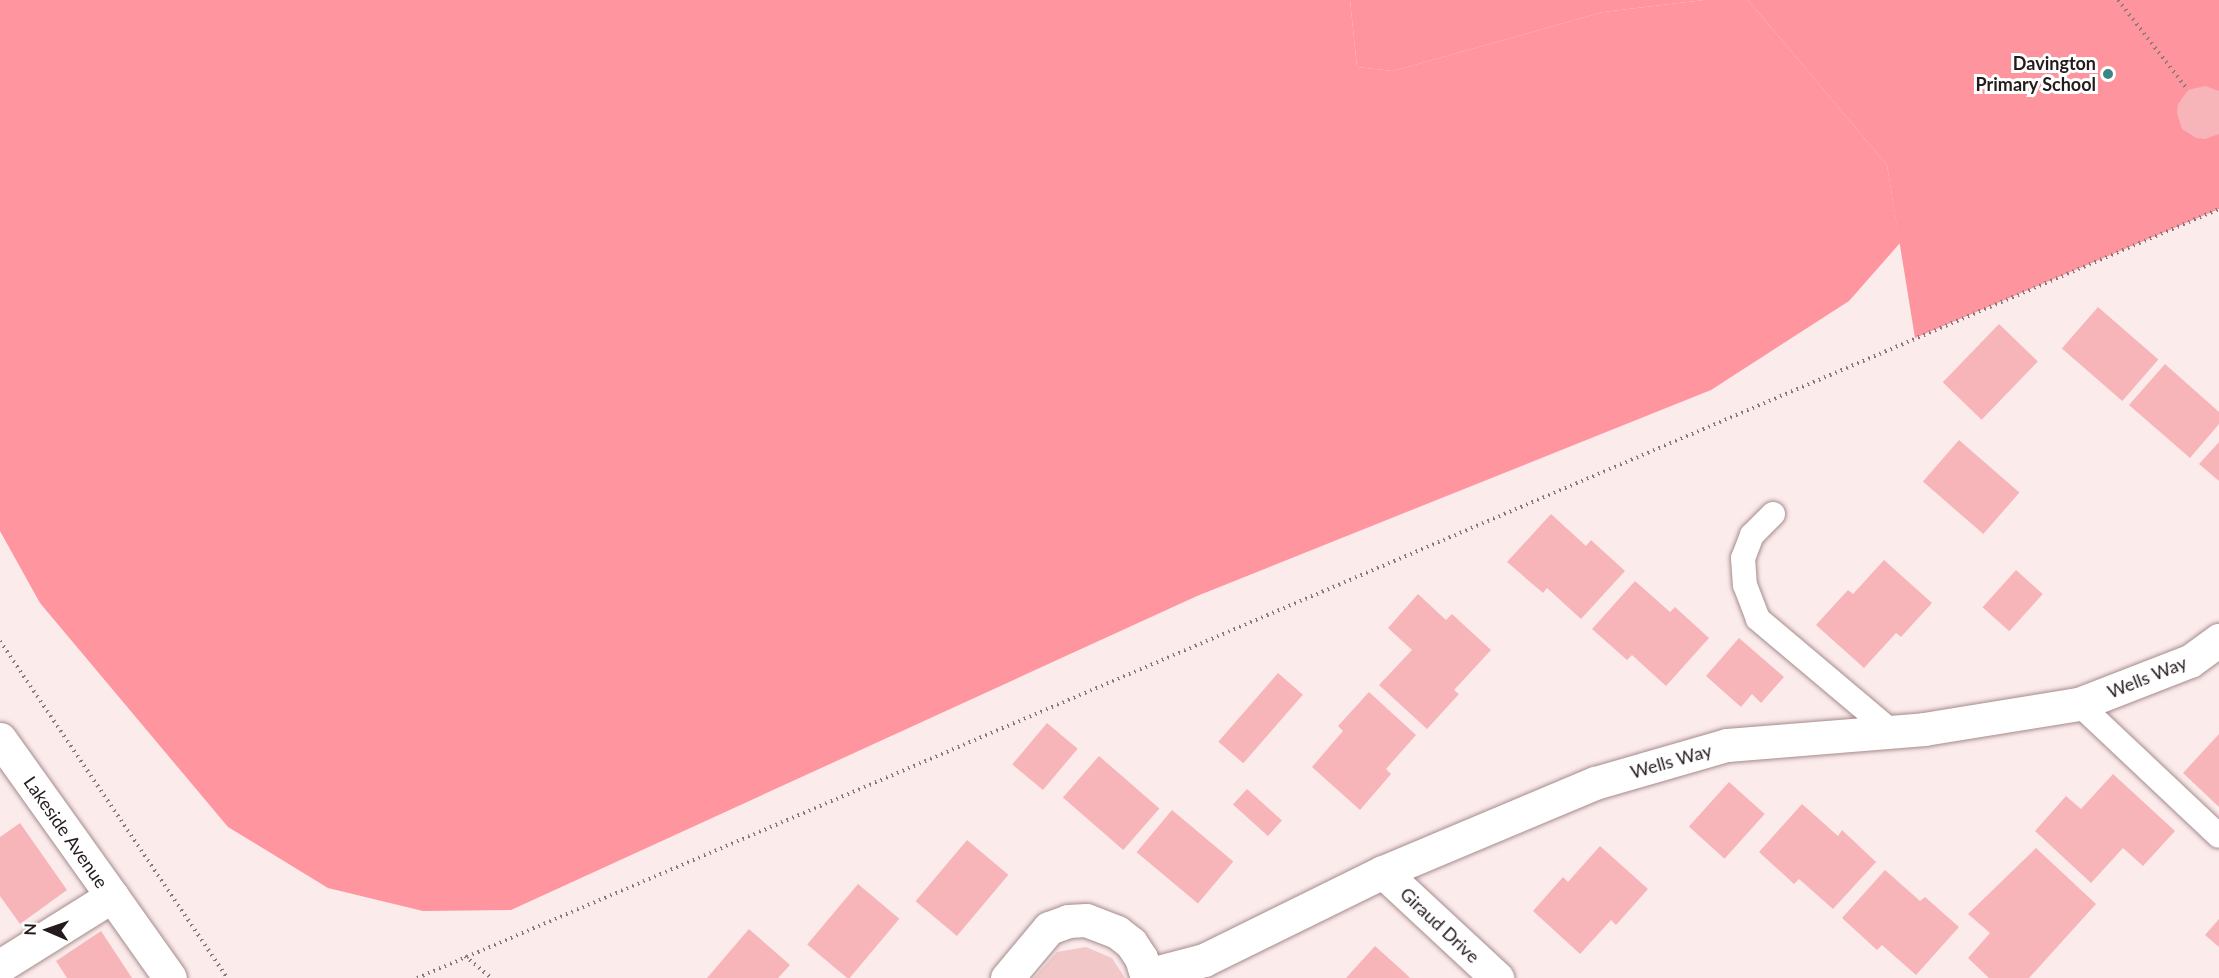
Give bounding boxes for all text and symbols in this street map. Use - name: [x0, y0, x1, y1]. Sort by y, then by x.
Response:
- place label: Davington Primary School: [1975, 53, 2096, 96]
- marker: Davington Primary School: [2101, 67, 2115, 81]
- street label: Wells Way: [2104, 651, 2190, 703]
- street label: Wells Way: [1628, 739, 1714, 783]
- street label: Lakeside Avenue: [19, 772, 113, 892]
- street label: Giraud Drive: [1396, 883, 1484, 967]
- north arrow: [18, 900, 78, 960]
- text: N: [20, 923, 39, 936]

